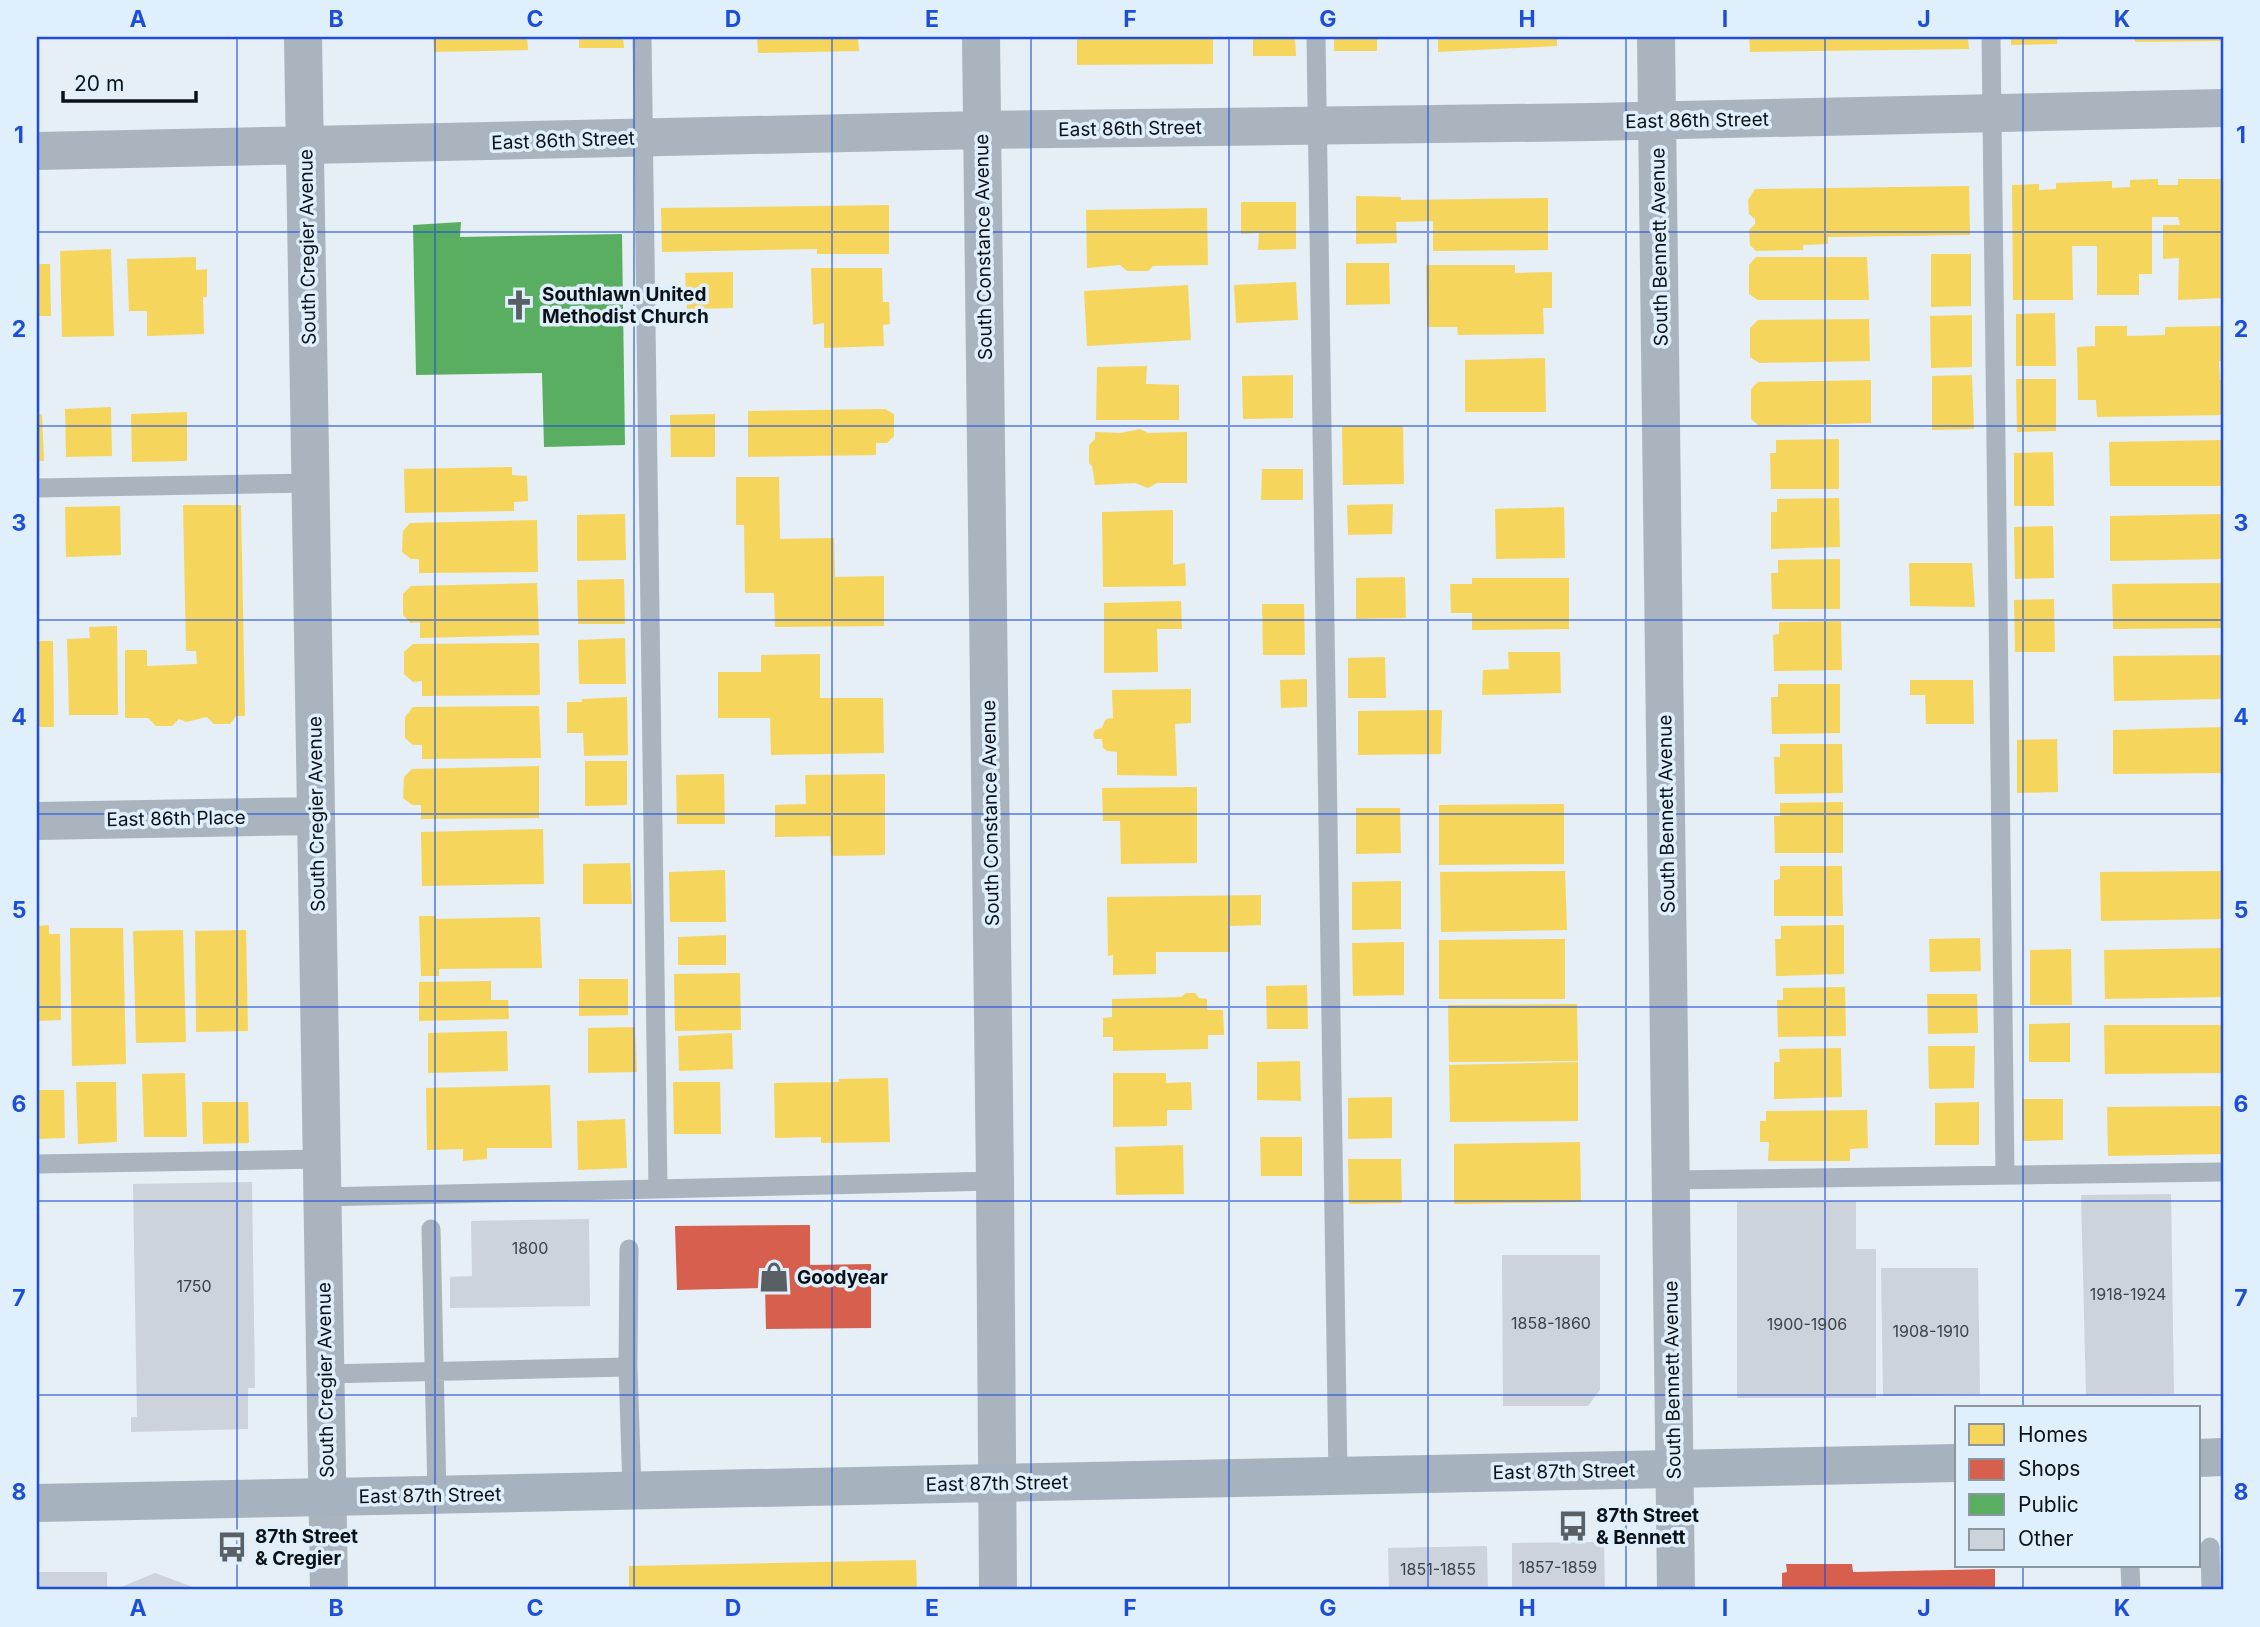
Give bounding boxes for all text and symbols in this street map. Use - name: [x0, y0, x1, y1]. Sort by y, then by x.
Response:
- text: A: [129, 5, 147, 33]
- text: B: [328, 5, 344, 33]
- text: C: [526, 5, 544, 33]
- text: D: [725, 5, 741, 33]
- text: E: [925, 5, 939, 33]
- text: F: [1123, 5, 1137, 33]
- text: G: [1319, 5, 1337, 33]
- text: H: [1518, 5, 1536, 33]
- text: I: [1722, 5, 1728, 33]
- text: J: [1917, 5, 1931, 33]
- text: K: [2114, 5, 2130, 33]
- scale bar: [63, 60, 196, 104]
- text: 20 m: [74, 71, 124, 96]
- street label: East 86th Street: [1625, 108, 1769, 133]
- street label: East 86th Street: [1058, 116, 1202, 141]
- text: 1: [14, 121, 24, 149]
- text: 1: [2236, 121, 2246, 149]
- street label: East 86th Street: [491, 127, 635, 154]
- street label: South Constance Avenue: [970, 134, 997, 360]
- street label: South Bennett Avenue: [1646, 147, 1673, 347]
- street label: South Cregier Avenue: [294, 149, 321, 345]
- place label: Southlawn United Methodist Church: [542, 283, 709, 328]
- church icon: Southlawn United Methodist Church: [502, 288, 536, 322]
- text: 2: [12, 315, 26, 343]
- text: 2: [2234, 315, 2248, 343]
- text: 3: [12, 509, 26, 537]
- text: 3: [2234, 509, 2248, 537]
- street label: South Constance Avenue: [977, 700, 1004, 926]
- text: 4: [11, 703, 27, 731]
- text: 4: [2233, 703, 2249, 731]
- street label: South Bennett Avenue: [1653, 714, 1680, 914]
- street label: South Cregier Avenue: [303, 716, 330, 912]
- street label: East 86th Place: [106, 806, 246, 831]
- text: 5: [12, 896, 26, 924]
- text: 5: [2234, 896, 2248, 924]
- text: 6: [12, 1090, 26, 1118]
- text: 6: [2234, 1090, 2248, 1118]
- house number: 1800: [512, 1238, 548, 1258]
- shop icon: Goodyear: [757, 1260, 791, 1294]
- place label: Goodyear: [797, 1266, 888, 1289]
- house number: 1750: [176, 1276, 212, 1296]
- street label: South Bennett Avenue: [1659, 1280, 1686, 1480]
- street label: South Cregier Avenue: [312, 1282, 339, 1478]
- text: 7: [12, 1284, 26, 1312]
- house number: 1918-1924: [2090, 1284, 2166, 1304]
- text: 7: [2234, 1284, 2248, 1312]
- house number: 1858-1860: [1511, 1313, 1591, 1333]
- house number: 1900-1906: [1767, 1314, 1847, 1334]
- house number: 1908-1910: [1893, 1321, 1969, 1341]
- legend: [1955, 1406, 2200, 1568]
- text: Homes: [2018, 1422, 2088, 1447]
- text: Shops: [2018, 1456, 2080, 1481]
- street label: East 87th Street: [1493, 1459, 1635, 1484]
- street label: East 87th Street: [926, 1471, 1068, 1496]
- text: 8: [12, 1478, 26, 1506]
- text: 8: [2234, 1478, 2248, 1506]
- street label: East 87th Street: [359, 1483, 501, 1508]
- text: Public: [2018, 1492, 2079, 1517]
- place label: 87th Street & Bennett: [1596, 1504, 1699, 1549]
- bus stop icon: 87th Street & Bennett: [1556, 1509, 1590, 1543]
- place label: 87th Street & Cregier: [255, 1525, 358, 1570]
- text: Other: [2018, 1526, 2074, 1551]
- bus stop icon: 87th Street & Cregier: [215, 1530, 249, 1564]
- house number: 1857-1859: [1519, 1557, 1597, 1577]
- house number: 1851-1855: [1400, 1559, 1476, 1579]
- text: A: [129, 1594, 147, 1622]
- text: B: [328, 1594, 344, 1622]
- text: C: [526, 1594, 544, 1622]
- text: D: [725, 1594, 741, 1622]
- text: E: [925, 1594, 939, 1622]
- text: F: [1123, 1594, 1137, 1622]
- text: G: [1319, 1594, 1337, 1622]
- text: H: [1518, 1594, 1536, 1622]
- text: I: [1722, 1594, 1728, 1622]
- text: J: [1917, 1594, 1931, 1622]
- text: K: [2114, 1594, 2130, 1622]

